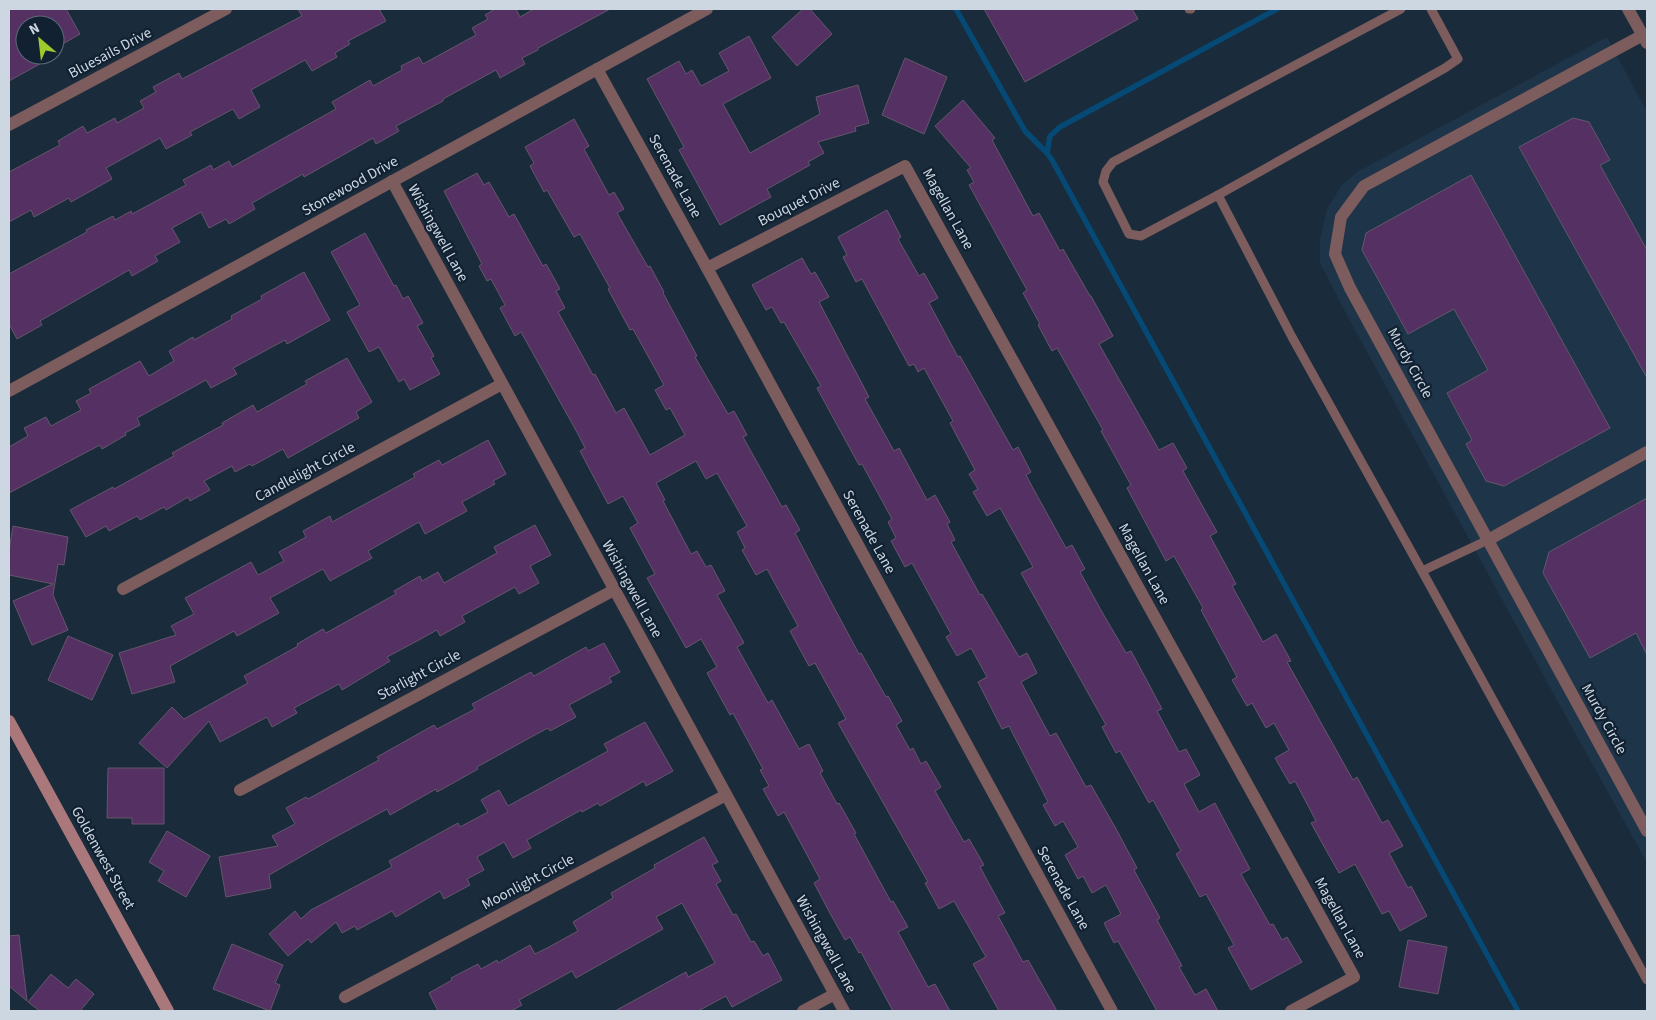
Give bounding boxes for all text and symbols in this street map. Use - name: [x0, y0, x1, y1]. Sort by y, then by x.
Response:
- north arrow: [15, 15, 65, 65]
- text: N: [26, 18, 43, 40]
- street label: Bluesails Drive: [65, 22, 155, 84]
- street label: Serenade Lane: [643, 130, 707, 222]
- street label: Stonewood Drive: [298, 151, 402, 221]
- street label: Magellan Lane: [917, 164, 979, 254]
- street label: Bouquet Drive: [754, 172, 844, 232]
- street label: Wishingwell Lane: [402, 180, 474, 286]
- street label: Murdy Circle: [1382, 324, 1438, 402]
- street label: Candlelight Circle: [251, 437, 359, 507]
- street label: Serenade Lane: [837, 486, 901, 578]
- street label: Magellan Lane: [1113, 519, 1175, 609]
- street label: Wishingwell Lane: [596, 536, 668, 642]
- street label: Starlight Circle: [373, 644, 465, 706]
- street label: Murdy Circle: [1576, 680, 1632, 758]
- street label: Goldenwest Street: [66, 803, 140, 913]
- street label: Serenade Lane: [1031, 842, 1095, 934]
- street label: Moonlight Circle: [478, 849, 578, 915]
- street label: Magellan Lane: [1309, 873, 1371, 963]
- street label: Wishingwell Lane: [790, 891, 862, 997]

